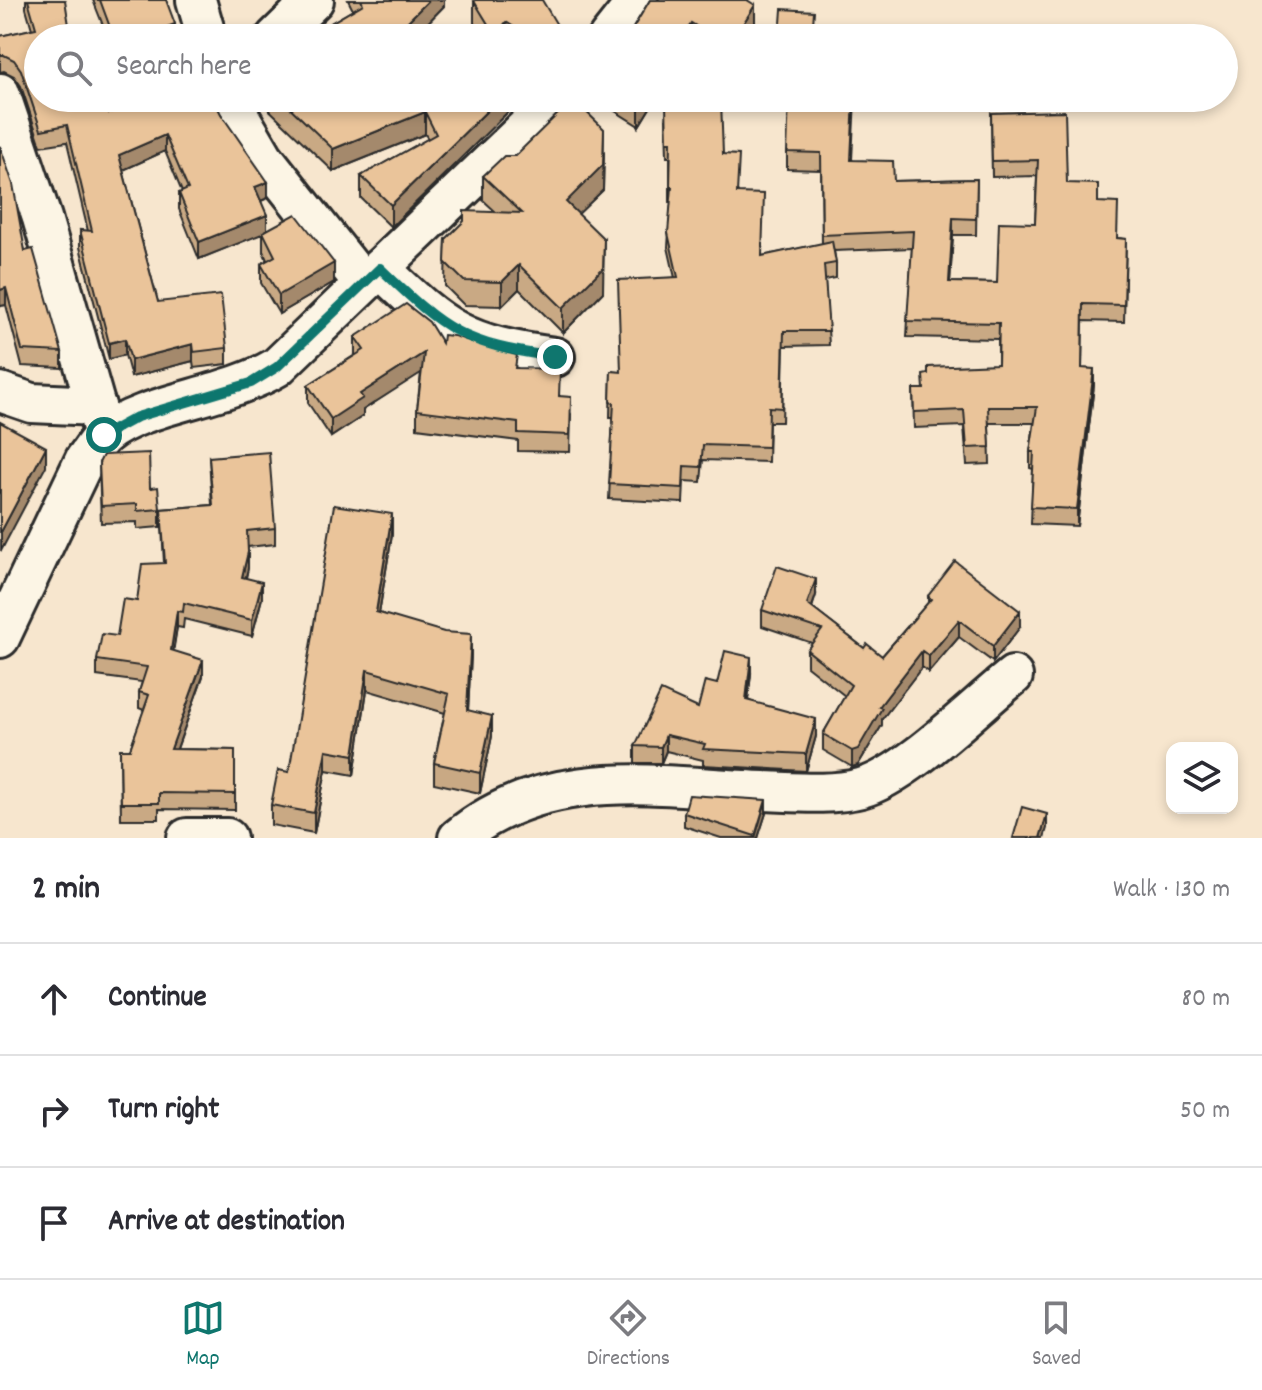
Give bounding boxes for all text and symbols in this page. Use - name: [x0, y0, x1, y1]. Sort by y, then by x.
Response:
- search box: [24, 24, 1238, 112]
- icon: search: [52, 46, 96, 90]
- text: Search here: [116, 47, 252, 90]
- route end: [537, 339, 573, 375]
- route start: [86, 417, 122, 453]
- map controls: [1166, 742, 1238, 814]
- button: layers: [1166, 742, 1238, 814]
- text: 2 min: [32, 866, 100, 915]
- text: Walk · 130 m: [1113, 872, 1230, 909]
- icon: ahead: [32, 977, 76, 1021]
- text: Continue: [108, 978, 207, 1021]
- text: 80 m: [1182, 981, 1230, 1018]
- icon: right: [32, 1089, 76, 1133]
- text: Turn right: [108, 1090, 219, 1133]
- text: 50 m: [1180, 1093, 1230, 1130]
- icon: arrive: [32, 1201, 76, 1245]
- text: Arrive at destination: [108, 1202, 345, 1245]
- tab: Map: [181, 1296, 225, 1375]
- tab: Directions: [587, 1296, 670, 1375]
- tab: Saved: [1032, 1296, 1081, 1375]

